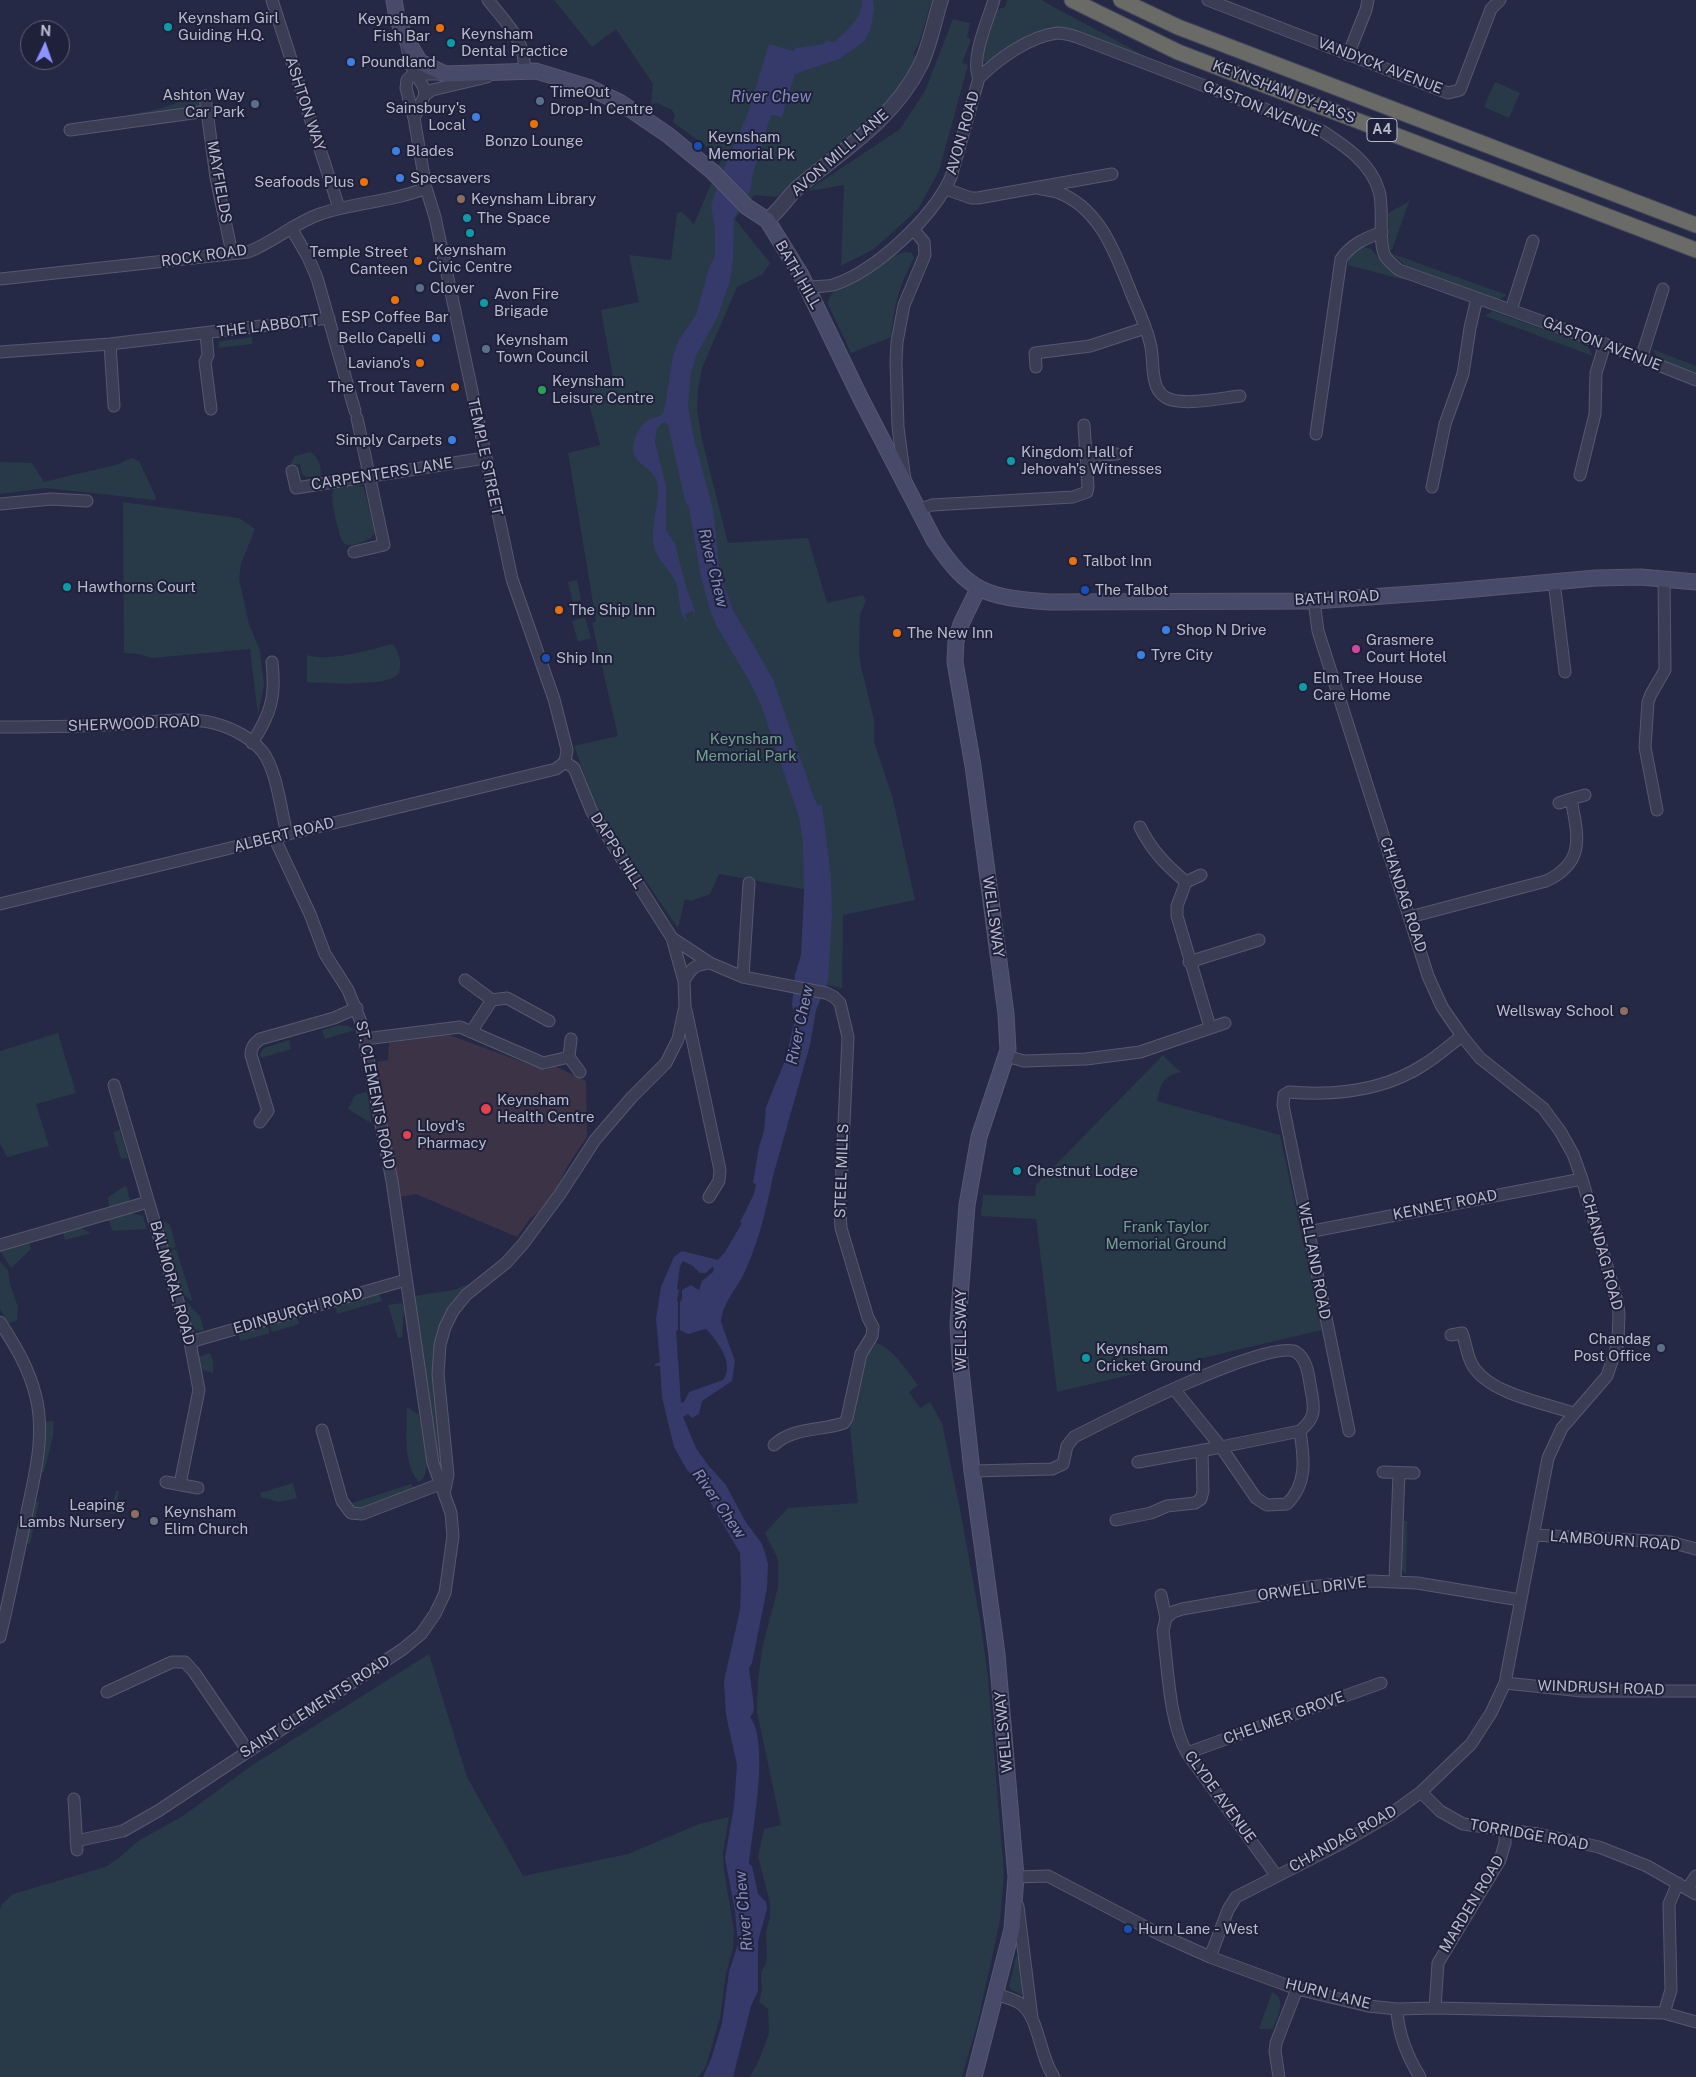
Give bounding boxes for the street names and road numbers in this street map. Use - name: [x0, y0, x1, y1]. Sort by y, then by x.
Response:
- street label: VANDYCK AVENUE: [1315, 34, 1445, 98]
- street label: ASHTON WAY: [281, 55, 329, 153]
- street label: KEYNSHAM BY-PASS: [1210, 56, 1358, 128]
- street label: GASTON AVENUE: [1200, 77, 1324, 141]
- street label: AVON ROAD: [942, 89, 984, 177]
- street label: AVON MILL LANE: [788, 106, 892, 200]
- road number: A4: [1367, 118, 1397, 142]
- street label: MAYFIELDS: [203, 139, 235, 225]
- street label: BATH HILL: [771, 237, 825, 313]
- street label: ROCK ROAD: [160, 241, 248, 271]
- street label: THE LABBOTT: [216, 311, 320, 341]
- street label: GASTON AVENUE: [1540, 313, 1664, 375]
- street label: TEMPLE STREET: [464, 397, 506, 517]
- street label: CARPENTERS LANE: [310, 454, 454, 494]
- street label: BATH ROAD: [1294, 587, 1380, 609]
- street label: SHERWOOD ROAD: [68, 713, 200, 735]
- street label: DAPPS HILL: [586, 809, 648, 893]
- street label: ALBERT ROAD: [232, 814, 336, 856]
- street label: CHANDAG ROAD: [1376, 835, 1430, 955]
- street label: WELLSWAY: [978, 875, 1008, 959]
- street label: ST. CLEMENTS ROAD: [352, 1019, 398, 1171]
- street label: STEEL MILLS: [831, 1123, 853, 1219]
- street label: KENNET ROAD: [1391, 1186, 1499, 1224]
- street label: CHANDAG ROAD: [1578, 1192, 1626, 1312]
- street label: WELLAND ROAD: [1294, 1201, 1334, 1321]
- street label: BALMORAL ROAD: [146, 1219, 198, 1347]
- street label: EDINBURGH ROAD: [231, 1284, 365, 1338]
- street label: WELLSWAY: [952, 1289, 970, 1371]
- street label: LAMBOURN ROAD: [1549, 1527, 1681, 1555]
- street label: ORWELL DRIVE: [1257, 1573, 1367, 1605]
- street label: SAINT CLEMENTS ROAD: [237, 1652, 393, 1762]
- street label: WINDRUSH ROAD: [1537, 1677, 1665, 1699]
- street label: CHELMER GROVE: [1221, 1688, 1347, 1748]
- street label: WELLSWAY: [991, 1690, 1017, 1774]
- street label: CLYDE AVENUE: [1181, 1747, 1259, 1847]
- street label: CHANDAG ROAD: [1286, 1802, 1400, 1876]
- street label: TORRIDGE ROAD: [1468, 1816, 1590, 1854]
- street label: MARDEN ROAD: [1436, 1852, 1508, 1956]
- street label: HURN LANE: [1284, 1975, 1372, 2013]

